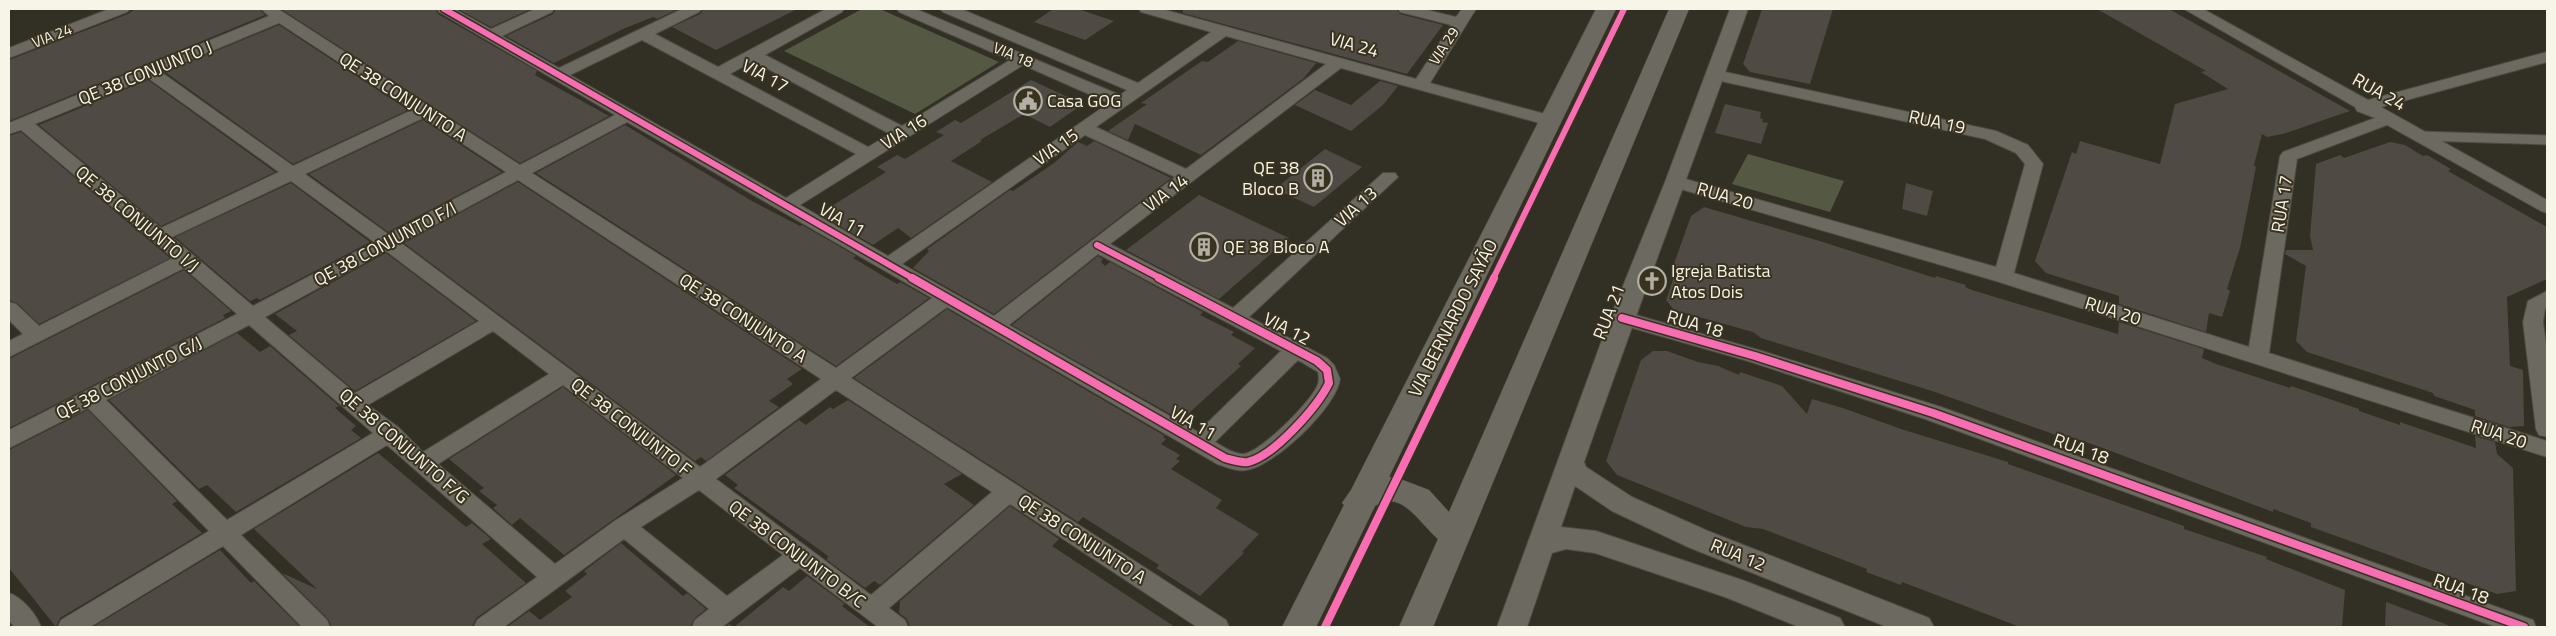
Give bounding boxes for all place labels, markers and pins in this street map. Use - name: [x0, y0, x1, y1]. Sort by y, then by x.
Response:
- public building icon: Casa GOG: [1013, 86, 1043, 116]
- place label: Casa GOG: [1047, 87, 1121, 114]
- place label: QE 38 Bloco B: [1242, 154, 1299, 202]
- building icon: QE 38 Bloco B: [1303, 163, 1333, 193]
- building icon: QE 38 Bloco A: [1189, 232, 1219, 262]
- place label: QE 38 Bloco A: [1223, 233, 1330, 260]
- place label: Igreja Batista Atos Dois: [1671, 257, 1771, 305]
- church icon: Igreja Batista Atos Dois: [1637, 266, 1667, 296]

